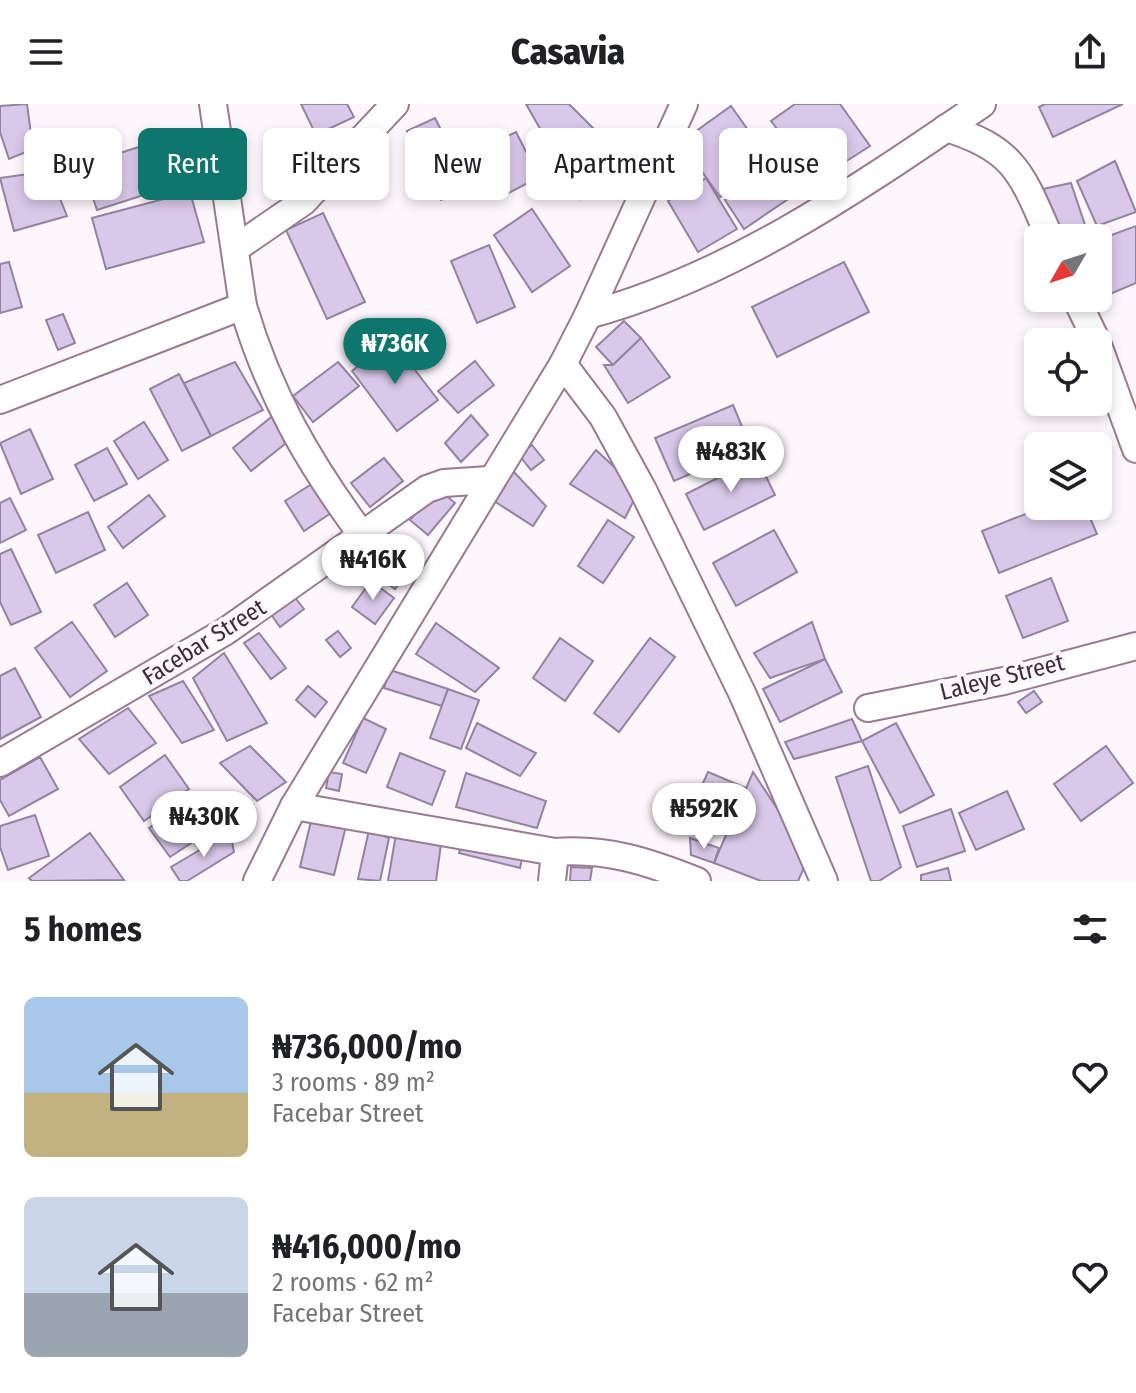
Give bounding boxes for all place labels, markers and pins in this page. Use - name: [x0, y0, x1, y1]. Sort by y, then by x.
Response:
- pin: ₦736K: [339, 318, 451, 386]
- pin: ₦483K: [675, 426, 787, 494]
- pin: ₦416K: [317, 534, 429, 602]
- pin: ₦592K: [648, 783, 760, 851]
- pin: ₦430K: [148, 791, 260, 859]

